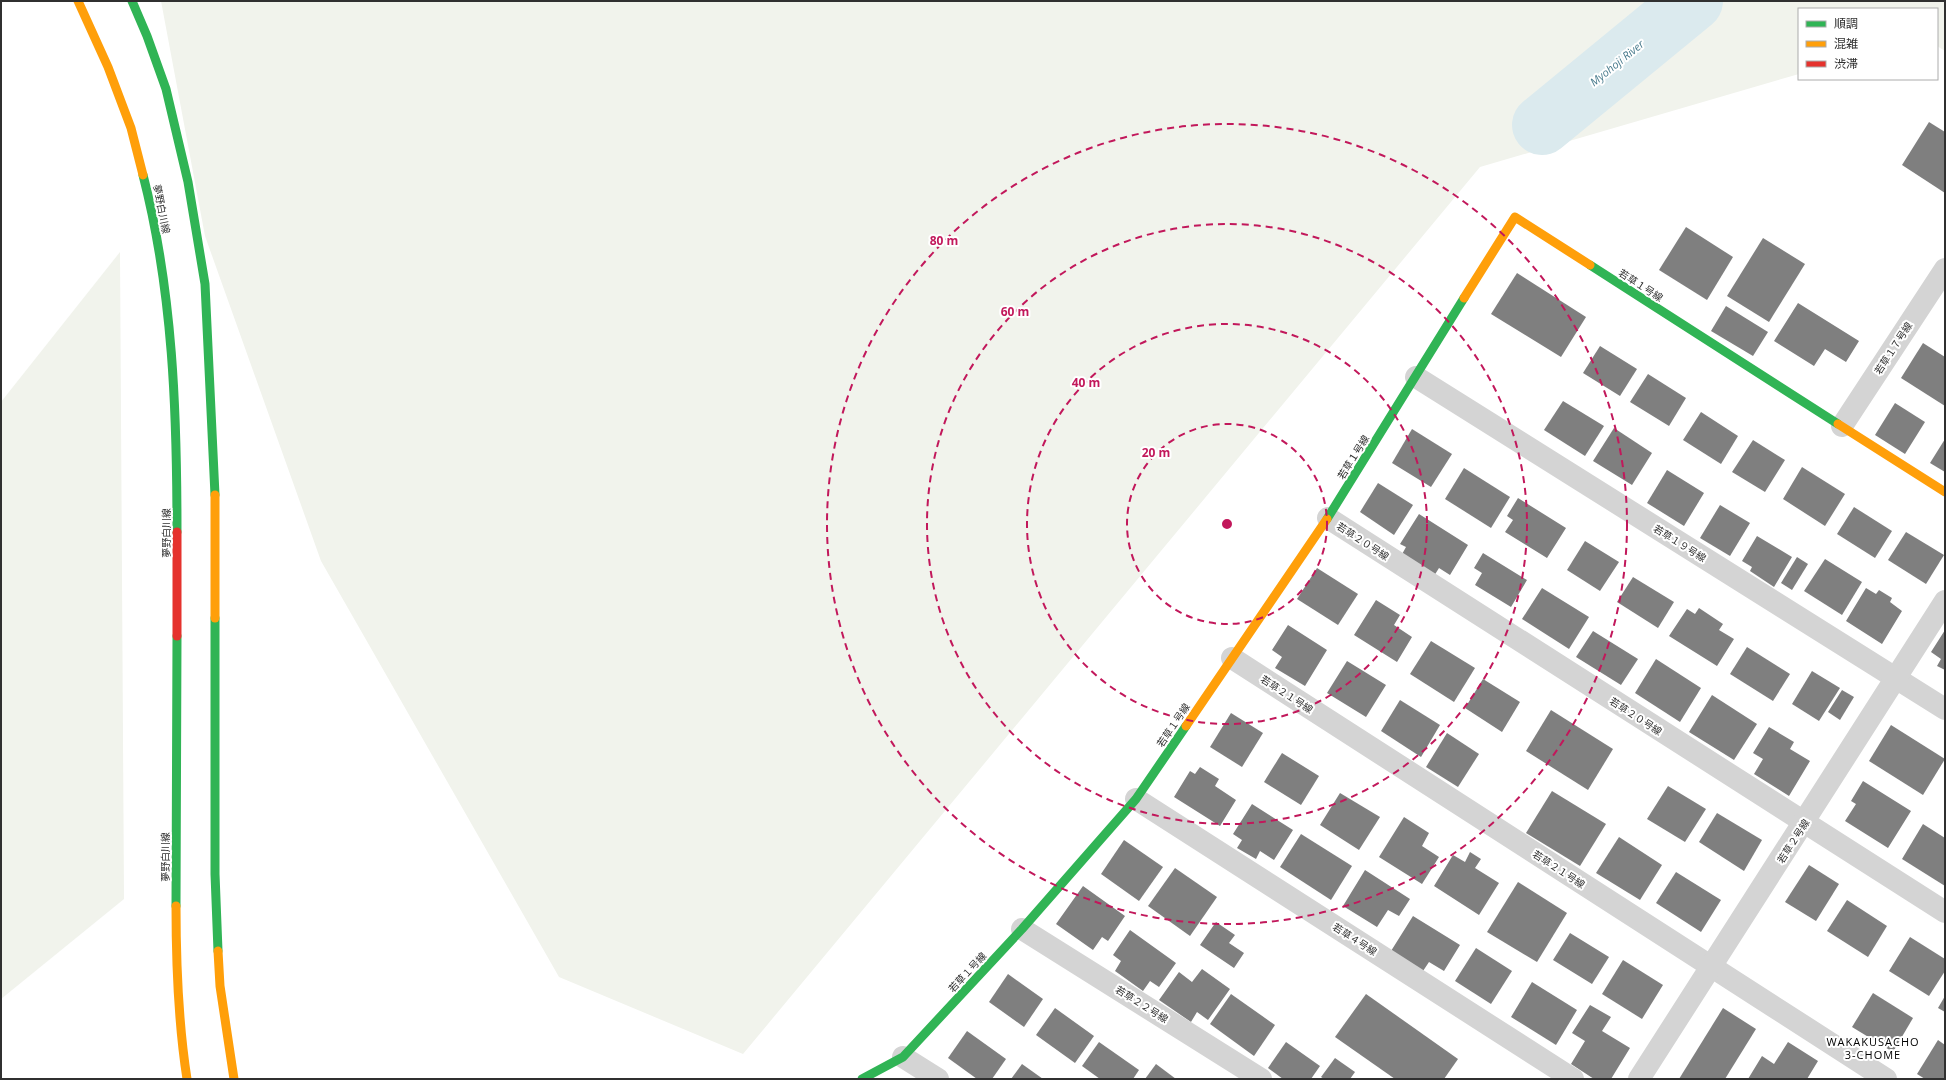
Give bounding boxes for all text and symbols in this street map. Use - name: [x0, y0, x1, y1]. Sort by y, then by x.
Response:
- legend: [1798, 8, 1938, 80]
- text: 順調: [1834, 15, 1858, 32]
- text: 混雑: [1834, 35, 1858, 52]
- water label: Myohoji River: [1587, 36, 1647, 89]
- text: 渋滞: [1834, 55, 1858, 72]
- street label: 夢野白川線: [150, 183, 174, 235]
- text: 80 m: [930, 232, 958, 249]
- street label: 若草１号線: [1616, 266, 1666, 304]
- text: 60 m: [1001, 303, 1029, 320]
- street label: 若草１７号線: [1871, 319, 1915, 377]
- text: 40 m: [1072, 374, 1100, 391]
- street label: 若草１号線: [1334, 432, 1372, 482]
- text: 20 m: [1142, 444, 1170, 461]
- street label: 夢野白川線: [159, 508, 173, 558]
- centre of rings: [1220, 517, 1234, 531]
- street label: 若草２０号線: [1334, 519, 1392, 563]
- street label: 若草１９号線: [1651, 521, 1709, 565]
- street label: 若草２１号線: [1258, 672, 1316, 716]
- street label: 若草２０号線: [1607, 694, 1665, 738]
- street label: 若草１号線: [1153, 700, 1193, 750]
- street label: 若草２号線: [1774, 816, 1812, 866]
- street label: 夢野白川線: [158, 832, 172, 882]
- street label: 若草２１号線: [1530, 847, 1588, 891]
- street label: 若草４号線: [1330, 920, 1380, 958]
- street label: 若草１号線: [945, 949, 989, 995]
- street label: 若草２２号線: [1113, 982, 1171, 1026]
- district label: WAKAKUSACHO 3-CHOME: [1826, 1034, 1920, 1062]

